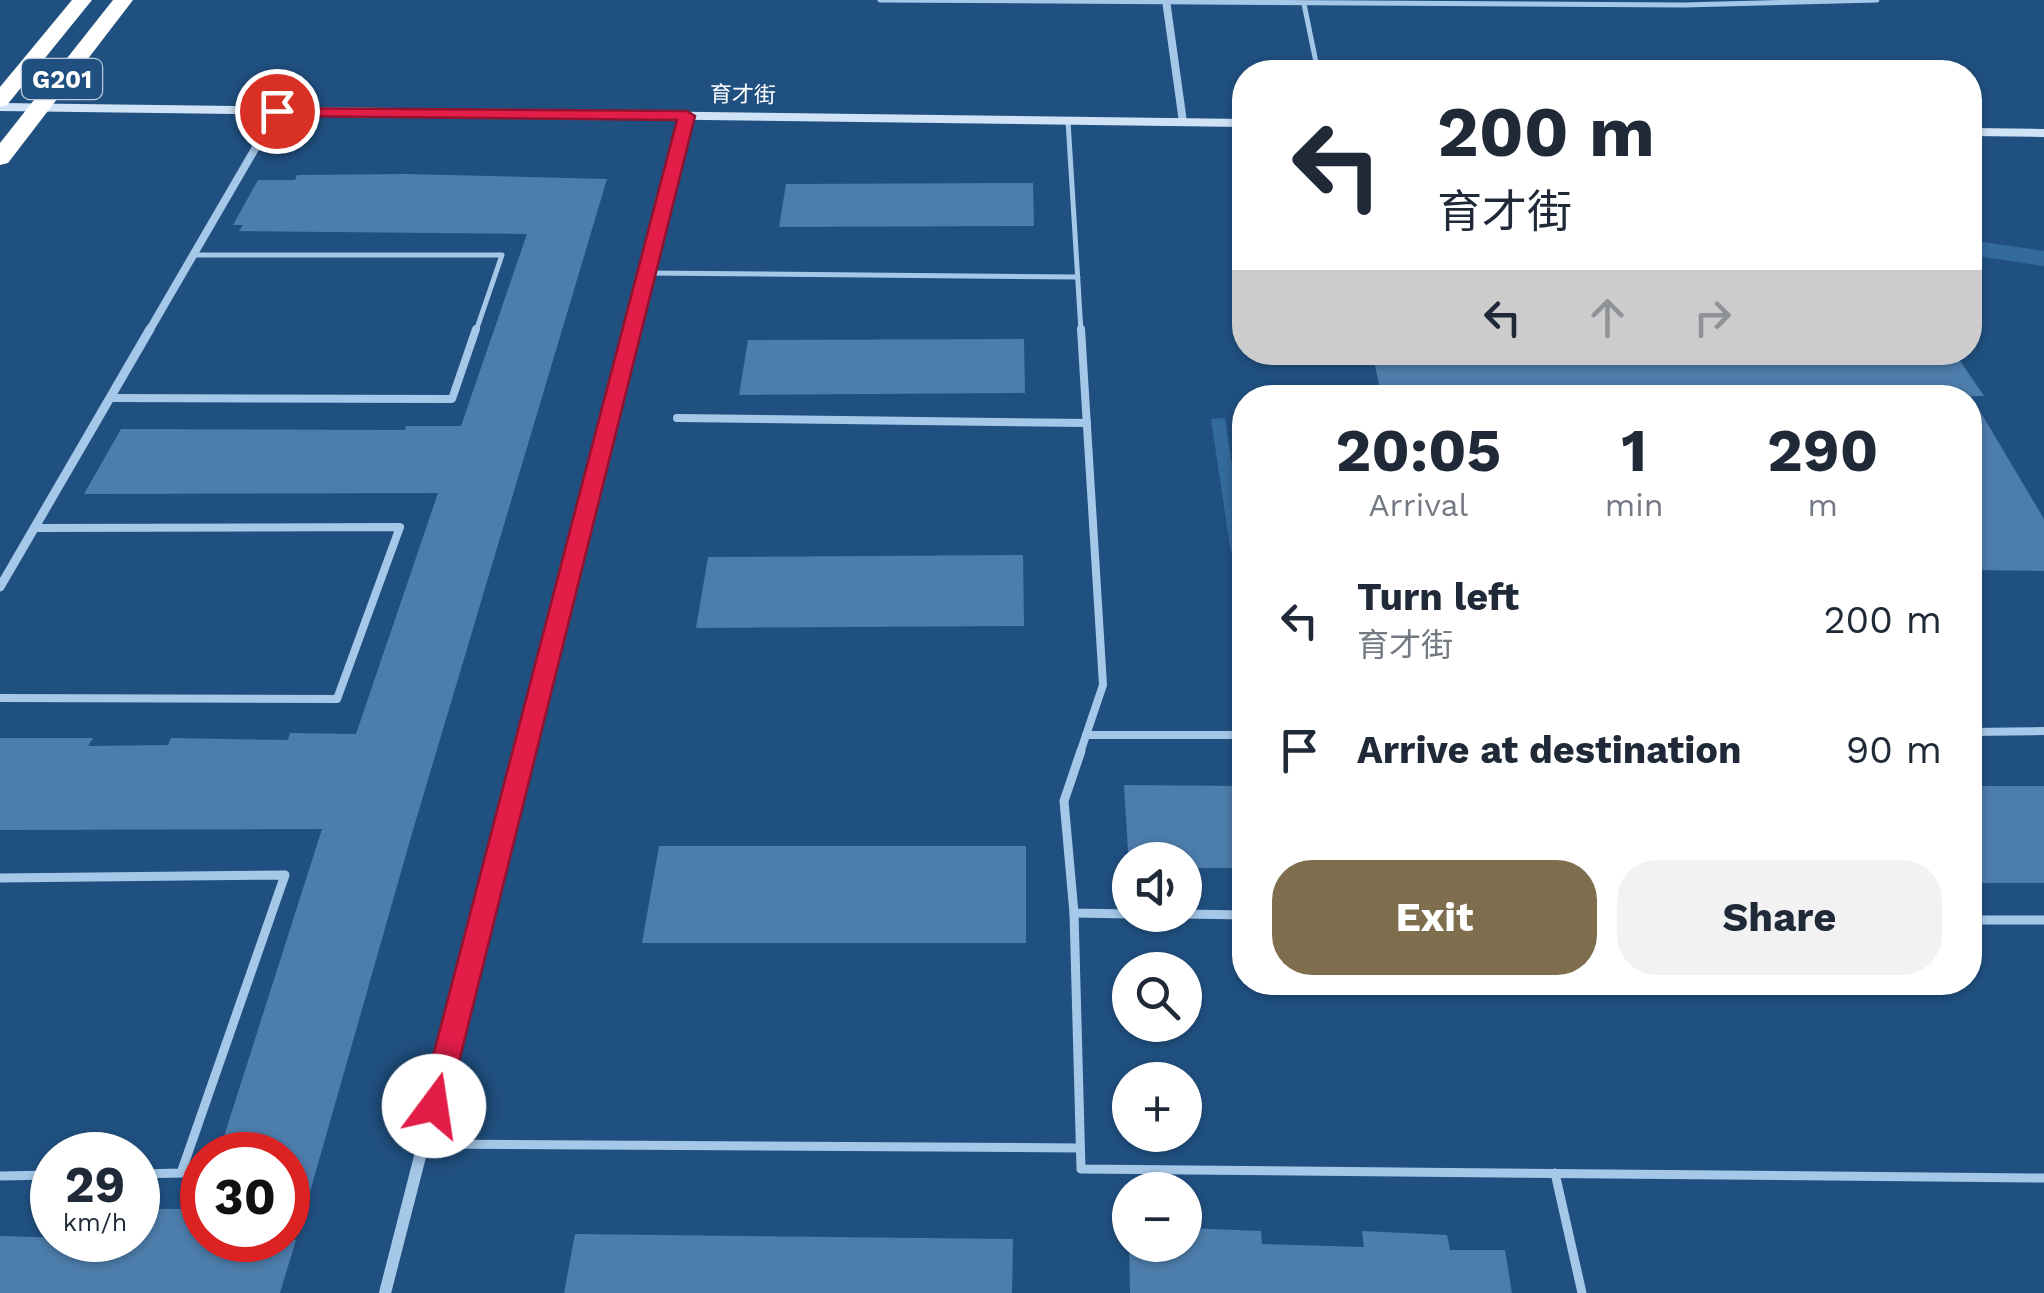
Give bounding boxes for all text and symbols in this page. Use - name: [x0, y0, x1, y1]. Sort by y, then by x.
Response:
- road number: G201: [22, 59, 102, 99]
- pin: [235, 69, 320, 154]
- street label: 育才街: [710, 81, 776, 108]
- icon: arrive: [250, 84, 305, 139]
- text: 200 m: [1437, 91, 1655, 173]
- icon: left: [1272, 100, 1402, 230]
- text: 育才街: [1437, 185, 1572, 238]
- icon: left: [1475, 290, 1530, 345]
- icon: ahead: [1580, 290, 1635, 345]
- icon: right: [1685, 290, 1740, 345]
- text: 20:05: [1336, 415, 1501, 486]
- text: 1: [1621, 415, 1647, 486]
- text: 290: [1767, 415, 1878, 486]
- text: Arrival: [1368, 486, 1468, 524]
- text: min: [1605, 486, 1664, 524]
- text: m: [1808, 486, 1838, 524]
- text: Turn left: [1357, 575, 1519, 619]
- icon: left: [1272, 593, 1327, 648]
- text: 200 m: [1823, 598, 1942, 642]
- text: 育才街: [1357, 626, 1453, 664]
- icon: arrive: [1272, 723, 1327, 778]
- text: Arrive at destination: [1357, 728, 1742, 772]
- text: 90 m: [1846, 728, 1942, 772]
- map controls: [1112, 842, 1202, 1262]
- button: sound: [1112, 842, 1202, 932]
- button: Exit: [1272, 860, 1597, 975]
- button: Share: [1617, 860, 1942, 975]
- button: search: [1112, 952, 1202, 1042]
- position arrow: [382, 1054, 486, 1158]
- button: +: [1112, 1062, 1202, 1152]
- speed limit sign: 30: [180, 1132, 310, 1262]
- text: 29: [65, 1155, 125, 1214]
- button: −: [1112, 1172, 1202, 1262]
- text: km/h: [63, 1208, 127, 1237]

